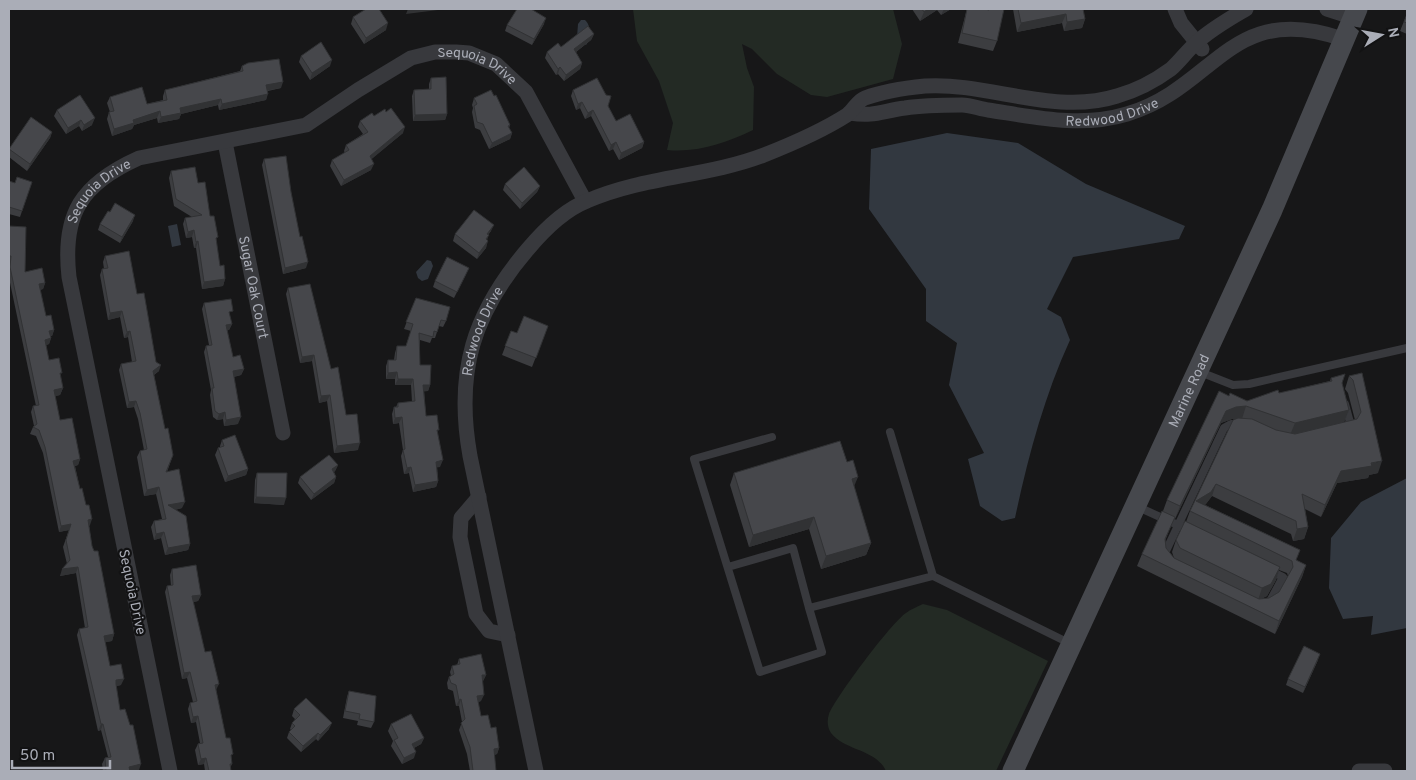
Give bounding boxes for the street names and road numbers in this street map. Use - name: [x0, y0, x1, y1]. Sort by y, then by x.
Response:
- street label: Sequoia Drive: [437, 45, 520, 89]
- street label: Redwood Drive: [1065, 95, 1162, 131]
- street label: Sequoia Drive: [65, 156, 134, 226]
- street label: Sugar Oak Court: [234, 235, 271, 340]
- street label: Redwood Drive: [460, 284, 508, 377]
- street label: Marine Road: [1166, 352, 1214, 431]
- street label: Sequoia Drive: [114, 548, 149, 637]

